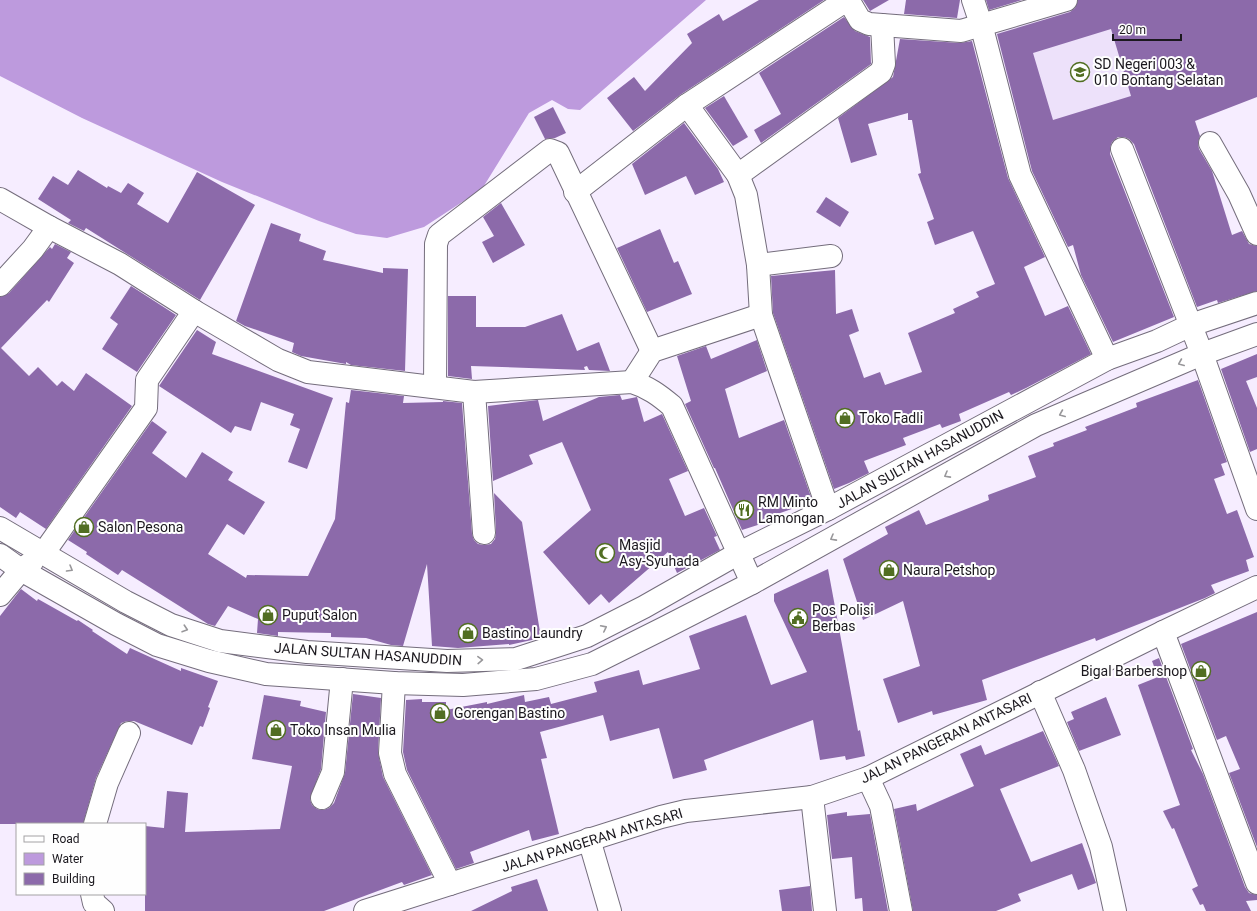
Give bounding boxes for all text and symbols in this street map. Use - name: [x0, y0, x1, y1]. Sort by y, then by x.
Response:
- scale bar: [1113, 16, 1181, 42]
- text: 20 m: [1119, 23, 1146, 37]
- place label: SD Negeri 003 & 010 Bontang Selatan: [1094, 56, 1223, 88]
- school or university icon: SD Negeri 003 & 010 Bontang Selatan: [1069, 61, 1091, 83]
- one-way arrow: [1178, 358, 1185, 366]
- street label: JALAN SULTAN HASANUDDIN: [834, 406, 1006, 512]
- shop icon: Toko Fadli: [834, 407, 856, 429]
- one-way arrow: [1058, 409, 1066, 417]
- place label: Toko Fadli: [859, 410, 923, 426]
- one-way arrow: [944, 470, 951, 477]
- place label: RM Minto Lamongan: [758, 494, 824, 526]
- restaurant icon: RM Minto Lamongan: [733, 499, 755, 521]
- shop icon: Salon Pesona: [73, 516, 95, 538]
- place label: Salon Pesona: [98, 519, 183, 535]
- one-way arrow: [830, 533, 837, 540]
- place label: Masjid Asy-Syuhada: [619, 537, 699, 569]
- mosque icon: Masjid Asy-Syuhada: [594, 542, 616, 564]
- shop icon: Naura Petshop: [878, 559, 900, 581]
- place label: Naura Petshop: [903, 562, 996, 578]
- one-way arrow: [65, 565, 73, 572]
- place label: Pos Polisi Berbas: [812, 602, 874, 634]
- shop icon: Puput Salon: [257, 604, 279, 626]
- place label: Puput Salon: [282, 607, 357, 623]
- public building icon: Pos Polisi Berbas: [787, 607, 809, 629]
- shop icon: Bastino Laundry: [457, 622, 479, 644]
- one-way arrow: [181, 625, 188, 633]
- place label: Bastino Laundry: [482, 625, 583, 641]
- one-way arrow: [600, 625, 607, 632]
- street label: JALAN SULTAN HASANUDDIN: [273, 639, 463, 669]
- one-way arrow: [477, 656, 483, 664]
- shop icon: Bigal Barbershop: [1190, 660, 1212, 682]
- place label: Bigal Barbershop: [1081, 663, 1187, 679]
- street label: JALAN PANGERAN ANTASARI: [858, 690, 1034, 786]
- shop icon: Gorengan Bastino: [429, 702, 451, 724]
- place label: Gorengan Bastino: [454, 705, 565, 721]
- shop icon: Toko Insan Mulia: [265, 719, 287, 741]
- place label: Toko Insan Mulia: [290, 722, 396, 738]
- street label: JALAN PANGERAN ANTASARI: [500, 805, 684, 875]
- legend: [16, 823, 146, 895]
- text: Road: [52, 832, 80, 846]
- text: Water: [52, 852, 83, 866]
- text: Building: [52, 872, 95, 886]

